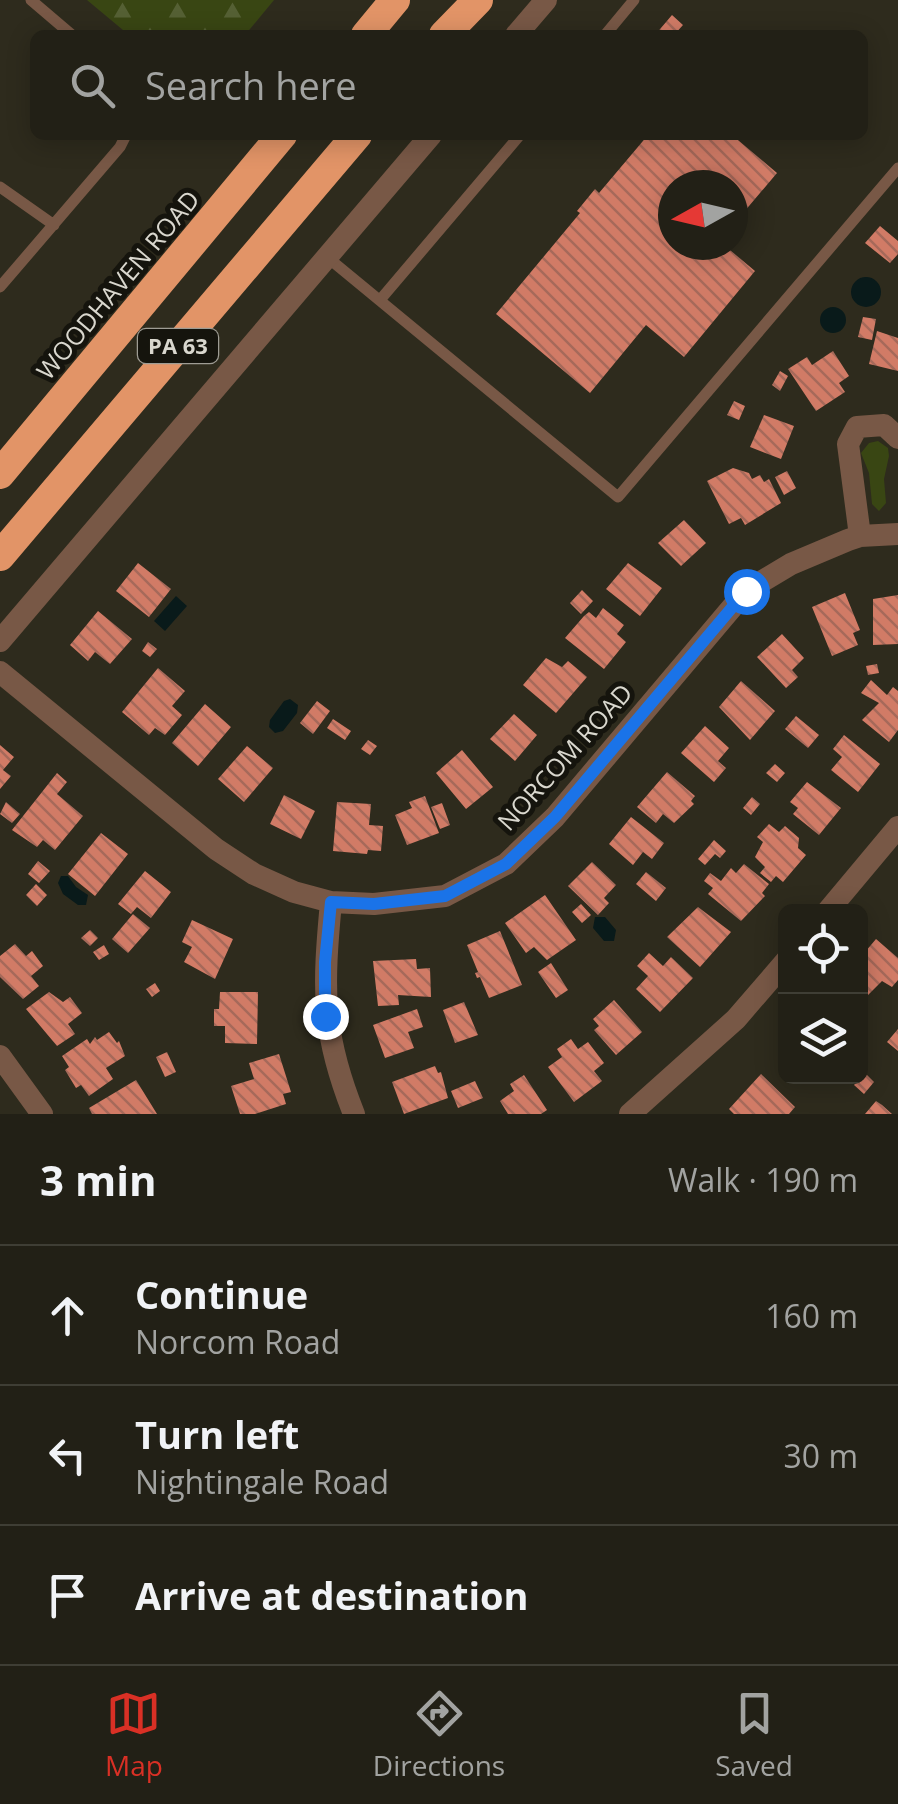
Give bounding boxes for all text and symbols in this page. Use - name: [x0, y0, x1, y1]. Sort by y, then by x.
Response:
- search box: [30, 30, 868, 140]
- icon: search: [65, 58, 120, 113]
- text: Search here: [145, 59, 357, 111]
- north arrow: [658, 170, 748, 260]
- street label: WOODHAVEN ROAD: [28, 183, 207, 386]
- road number: PA 63: [138, 329, 218, 363]
- route start: [724, 569, 770, 615]
- street label: NORCOM ROAD: [489, 676, 639, 837]
- map controls: [778, 904, 868, 1084]
- button: locate: [778, 904, 868, 994]
- route end: [303, 994, 349, 1040]
- button: layers: [778, 994, 868, 1084]
- text: 3 min: [40, 1151, 157, 1208]
- text: Walk · 190 m: [668, 1158, 858, 1201]
- text: Continue: [135, 1268, 308, 1320]
- icon: ahead: [40, 1288, 95, 1343]
- text: 160 m: [765, 1294, 858, 1337]
- text: Norcom Road: [135, 1320, 340, 1363]
- text: Turn left: [135, 1408, 299, 1460]
- icon: left: [40, 1428, 95, 1483]
- text: 30 m: [783, 1434, 858, 1477]
- text: Nightingale Road: [135, 1460, 389, 1503]
- icon: arrive: [40, 1568, 95, 1623]
- text: Arrive at destination: [135, 1569, 529, 1621]
- tab: Map: [105, 1686, 163, 1784]
- tab: Directions: [373, 1686, 505, 1784]
- tab: Saved: [715, 1686, 793, 1784]

